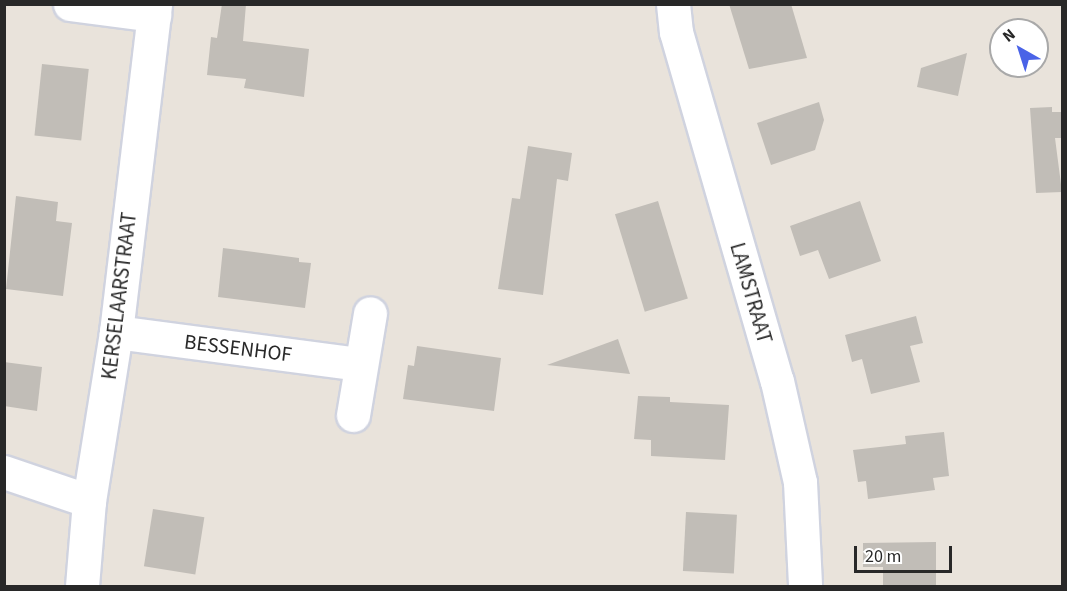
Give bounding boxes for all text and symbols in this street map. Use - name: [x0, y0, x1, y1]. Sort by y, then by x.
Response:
- north arrow: [989, 18, 1049, 78]
- text: N: [998, 24, 1020, 47]
- street label: KERSELAARSTRAAT: [96, 211, 142, 381]
- street label: LAMSTRAAT: [725, 240, 777, 346]
- street label: BESSENHOF: [183, 329, 293, 367]
- scale bar: [857, 534, 954, 572]
- text: 20 m: [865, 544, 901, 569]

